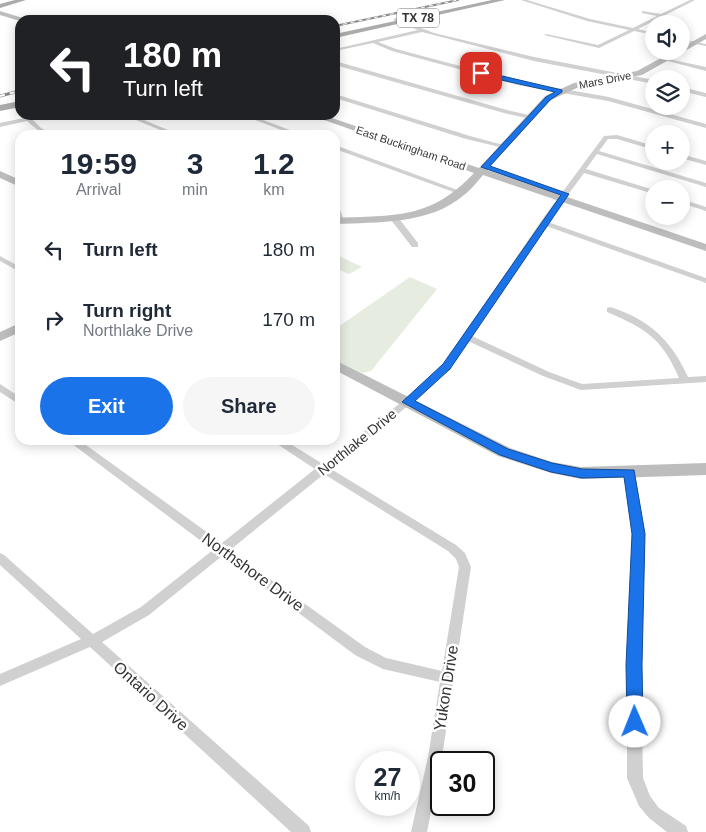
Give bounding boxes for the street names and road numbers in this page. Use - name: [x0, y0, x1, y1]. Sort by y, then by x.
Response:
- road number: TX 78: [397, 8, 439, 28]
- street label: Mars Drive: [578, 69, 632, 91]
- street label: East Buckingham Road: [355, 124, 467, 172]
- street label: Northlake Drive: [314, 405, 400, 479]
- street label: Northshore Drive: [199, 530, 307, 614]
- street label: Yukon Drive: [431, 644, 461, 732]
- street label: Ontario Drive: [110, 658, 192, 734]

